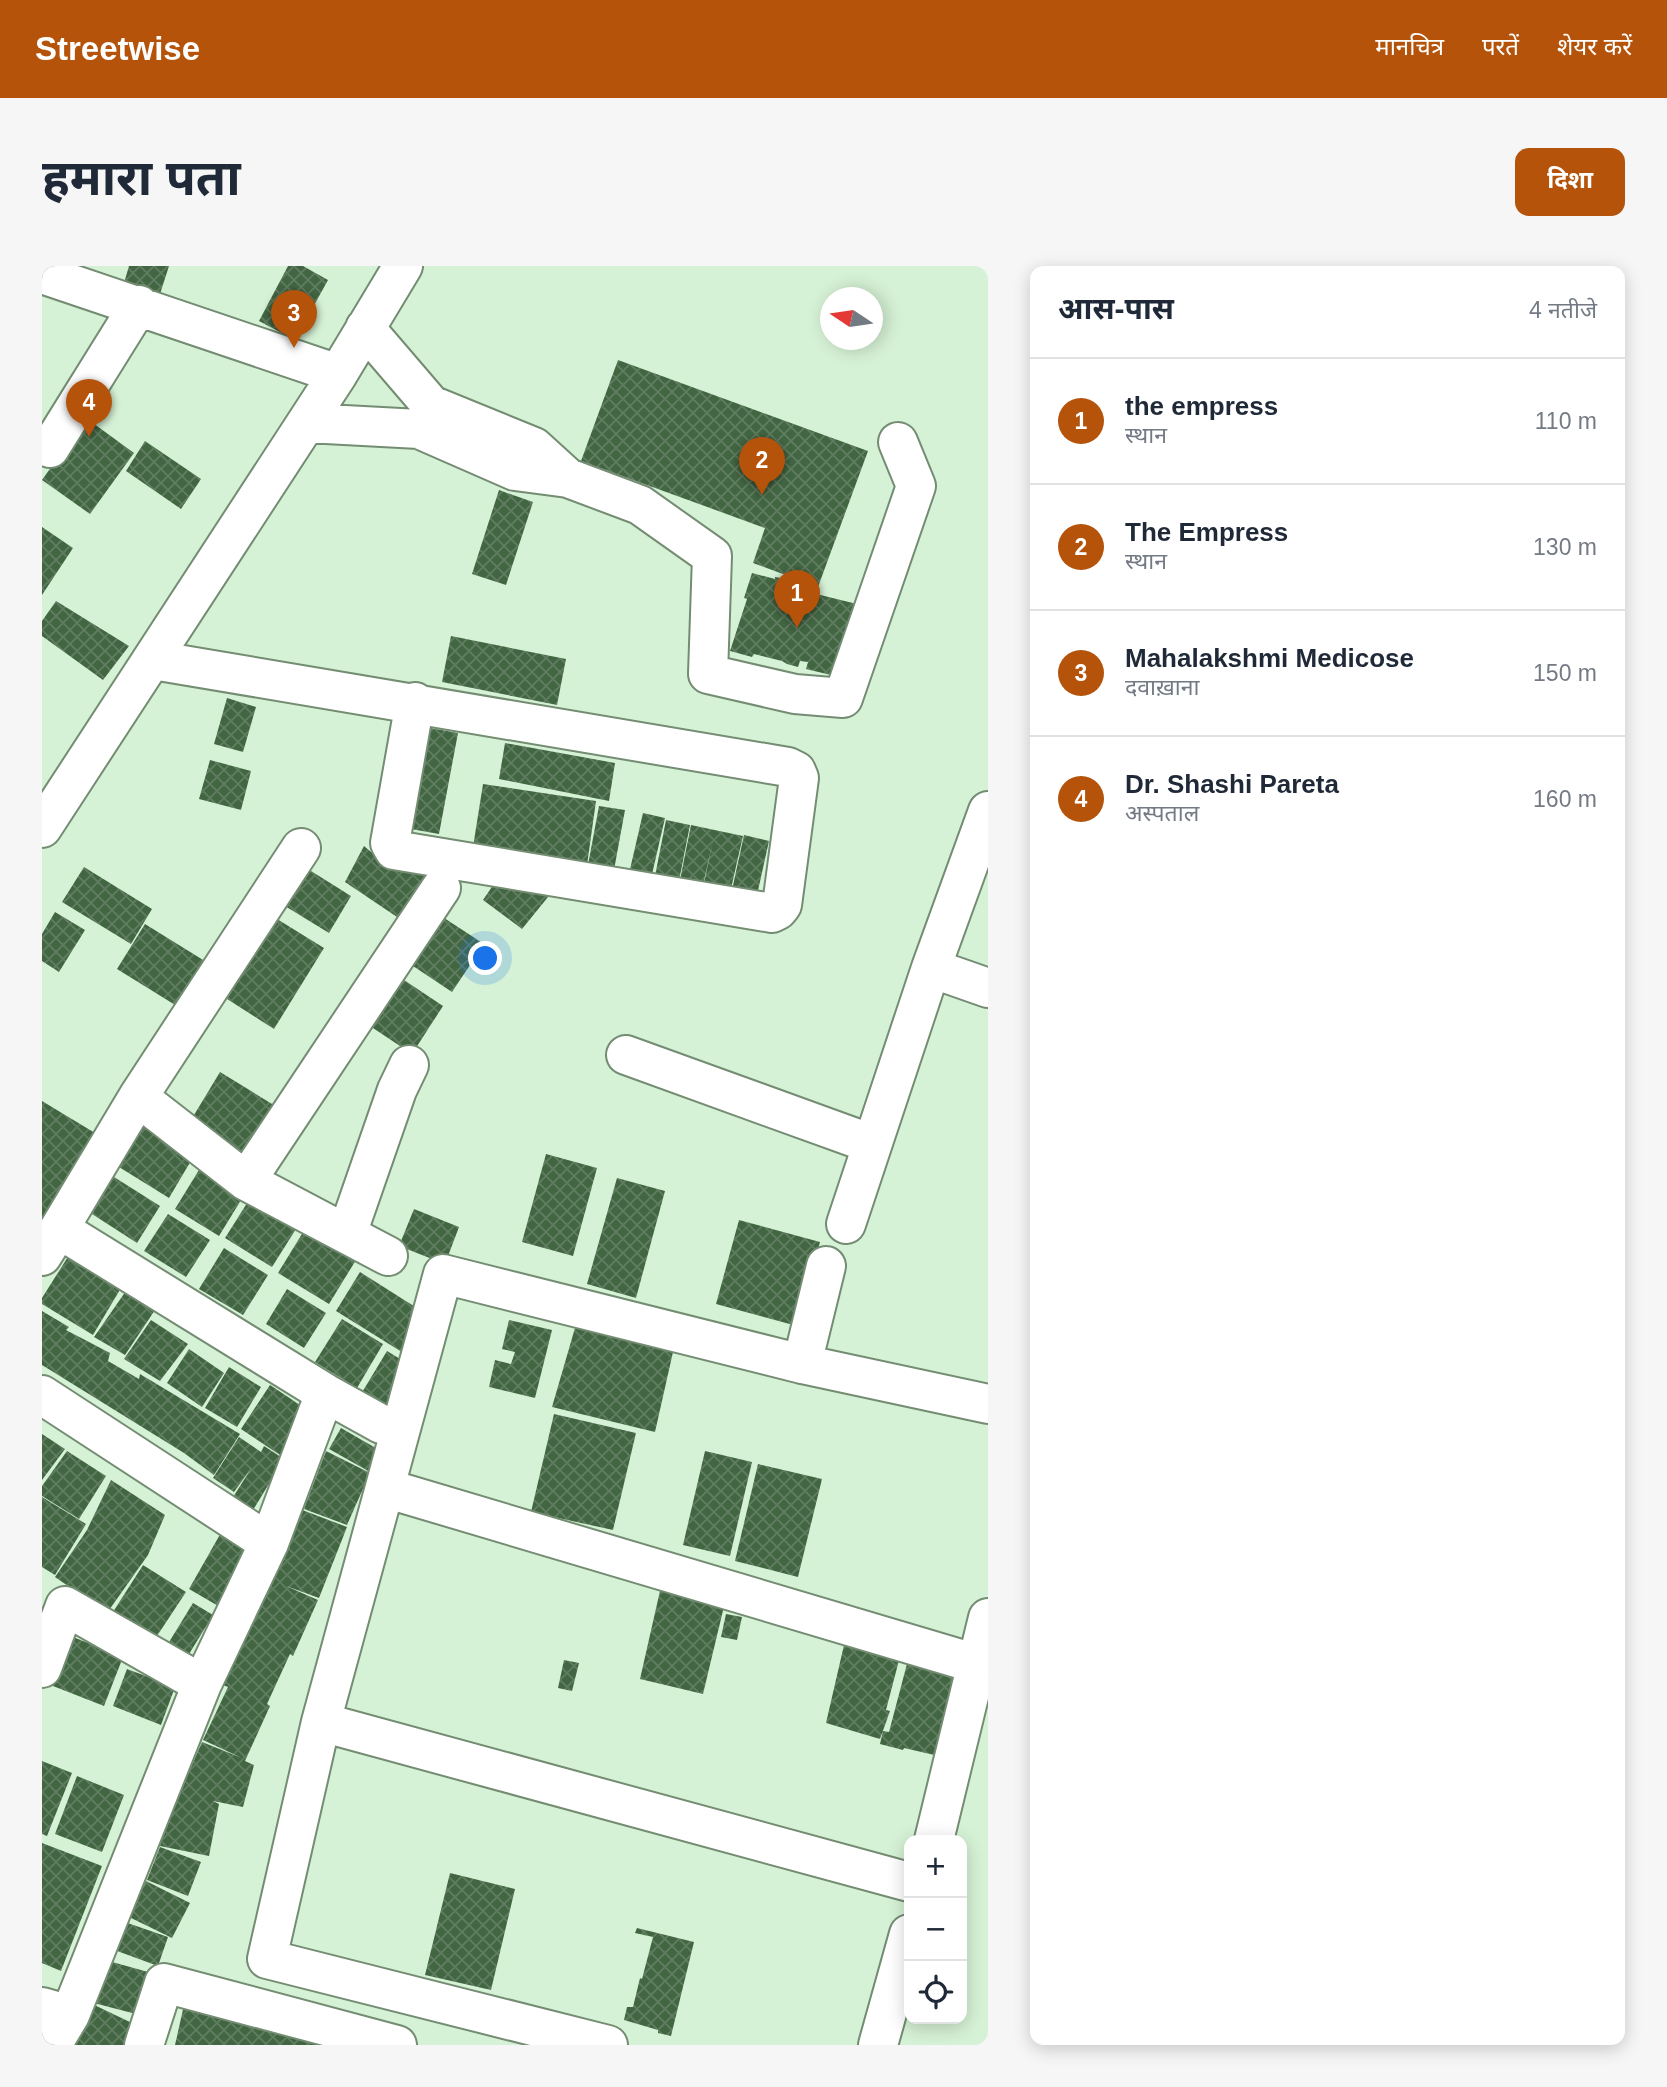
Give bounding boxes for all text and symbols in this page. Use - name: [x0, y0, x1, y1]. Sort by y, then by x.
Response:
- text: Streetwise: [35, 30, 200, 67]
- text: मानचित्र: [1375, 33, 1444, 60]
- text: परतें: [1482, 33, 1519, 60]
- text: शेयर करें: [1557, 33, 1632, 60]
- button: दिशा: [1515, 148, 1625, 216]
- text: हमारा पता: [42, 151, 241, 205]
- north arrow: [820, 287, 883, 350]
- pin: 3: [271, 290, 317, 348]
- text: आस-पास: [1058, 292, 1174, 325]
- text: 4 नतीजे: [1529, 297, 1597, 323]
- pin: 4: [66, 379, 112, 437]
- text: the empress: [1125, 391, 1278, 421]
- text: 1: [1075, 408, 1087, 434]
- text: 110 m: [1535, 408, 1597, 434]
- text: स्थान: [1125, 422, 1167, 448]
- pin: 2: [739, 437, 785, 495]
- text: The Empress: [1125, 517, 1288, 547]
- text: 2: [1075, 534, 1087, 560]
- text: 130 m: [1533, 534, 1597, 560]
- text: स्थान: [1125, 548, 1167, 574]
- pin: 1: [774, 570, 820, 628]
- text: Mahalakshmi Medicose: [1125, 643, 1414, 673]
- text: 3: [1075, 660, 1087, 686]
- text: 150 m: [1533, 660, 1597, 686]
- text: दवाख़ाना: [1125, 674, 1199, 700]
- text: Dr. Shashi Pareta: [1125, 769, 1339, 799]
- text: 4: [1075, 786, 1087, 812]
- text: 160 m: [1533, 786, 1597, 812]
- text: अस्पताल: [1125, 800, 1199, 826]
- your location: [468, 941, 502, 975]
- map controls: [904, 1835, 967, 2024]
- button: +: [904, 1835, 967, 1898]
- button: −: [904, 1898, 967, 1961]
- button: locate: [904, 1961, 967, 2024]

